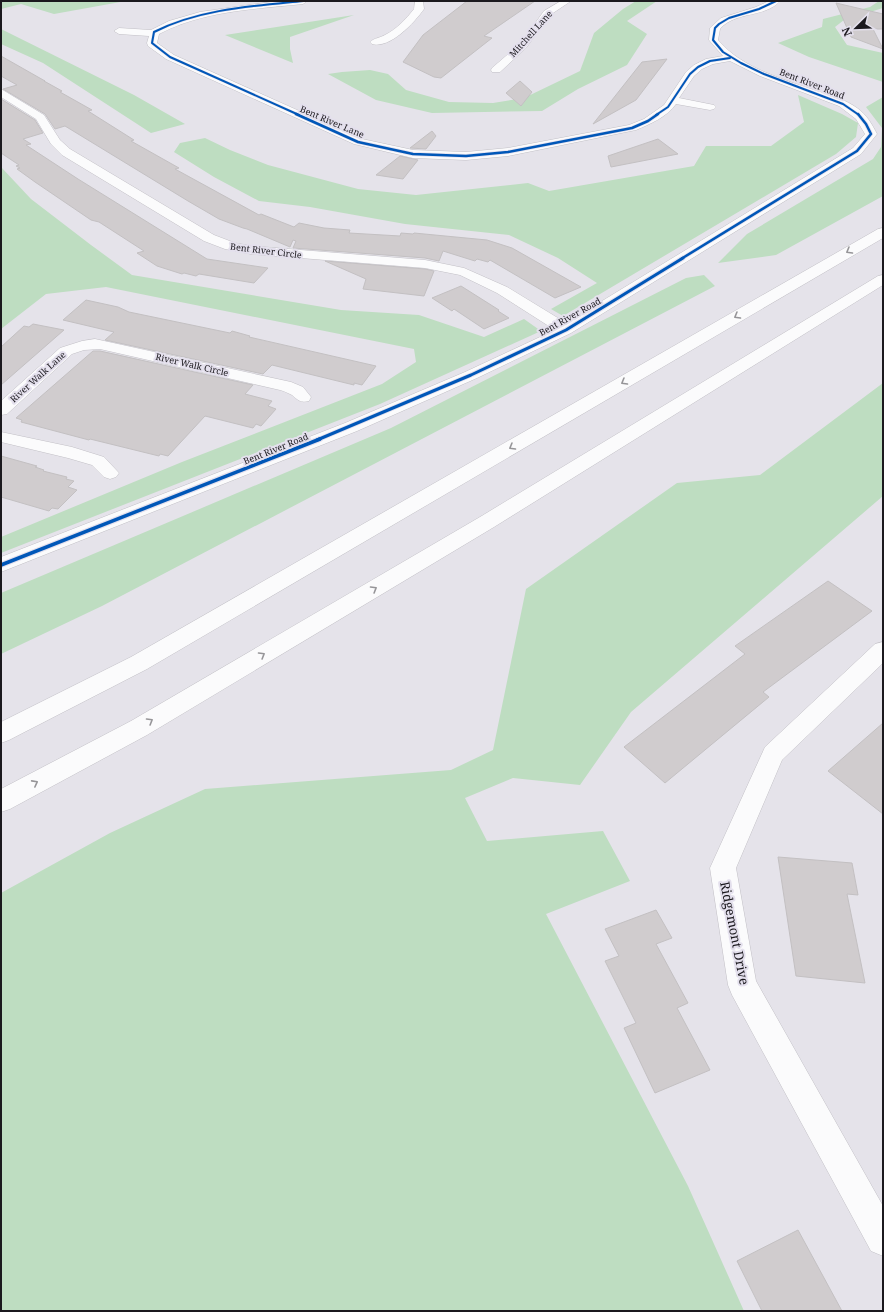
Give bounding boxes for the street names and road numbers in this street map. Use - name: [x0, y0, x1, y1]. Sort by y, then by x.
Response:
- street label: Mitchell Lane: [506, 7, 555, 60]
- street label: Bent River Road: [778, 65, 847, 102]
- street label: Bent River Lane: [298, 102, 367, 141]
- street label: Bent River Circle: [229, 240, 303, 261]
- street label: Bent River Road: [536, 294, 604, 339]
- street label: River Walk Lane: [7, 348, 69, 405]
- street label: River Walk Circle: [154, 350, 230, 379]
- street label: Bent River Road: [241, 429, 311, 468]
- street label: Ridgemont Drive: [716, 880, 754, 986]

